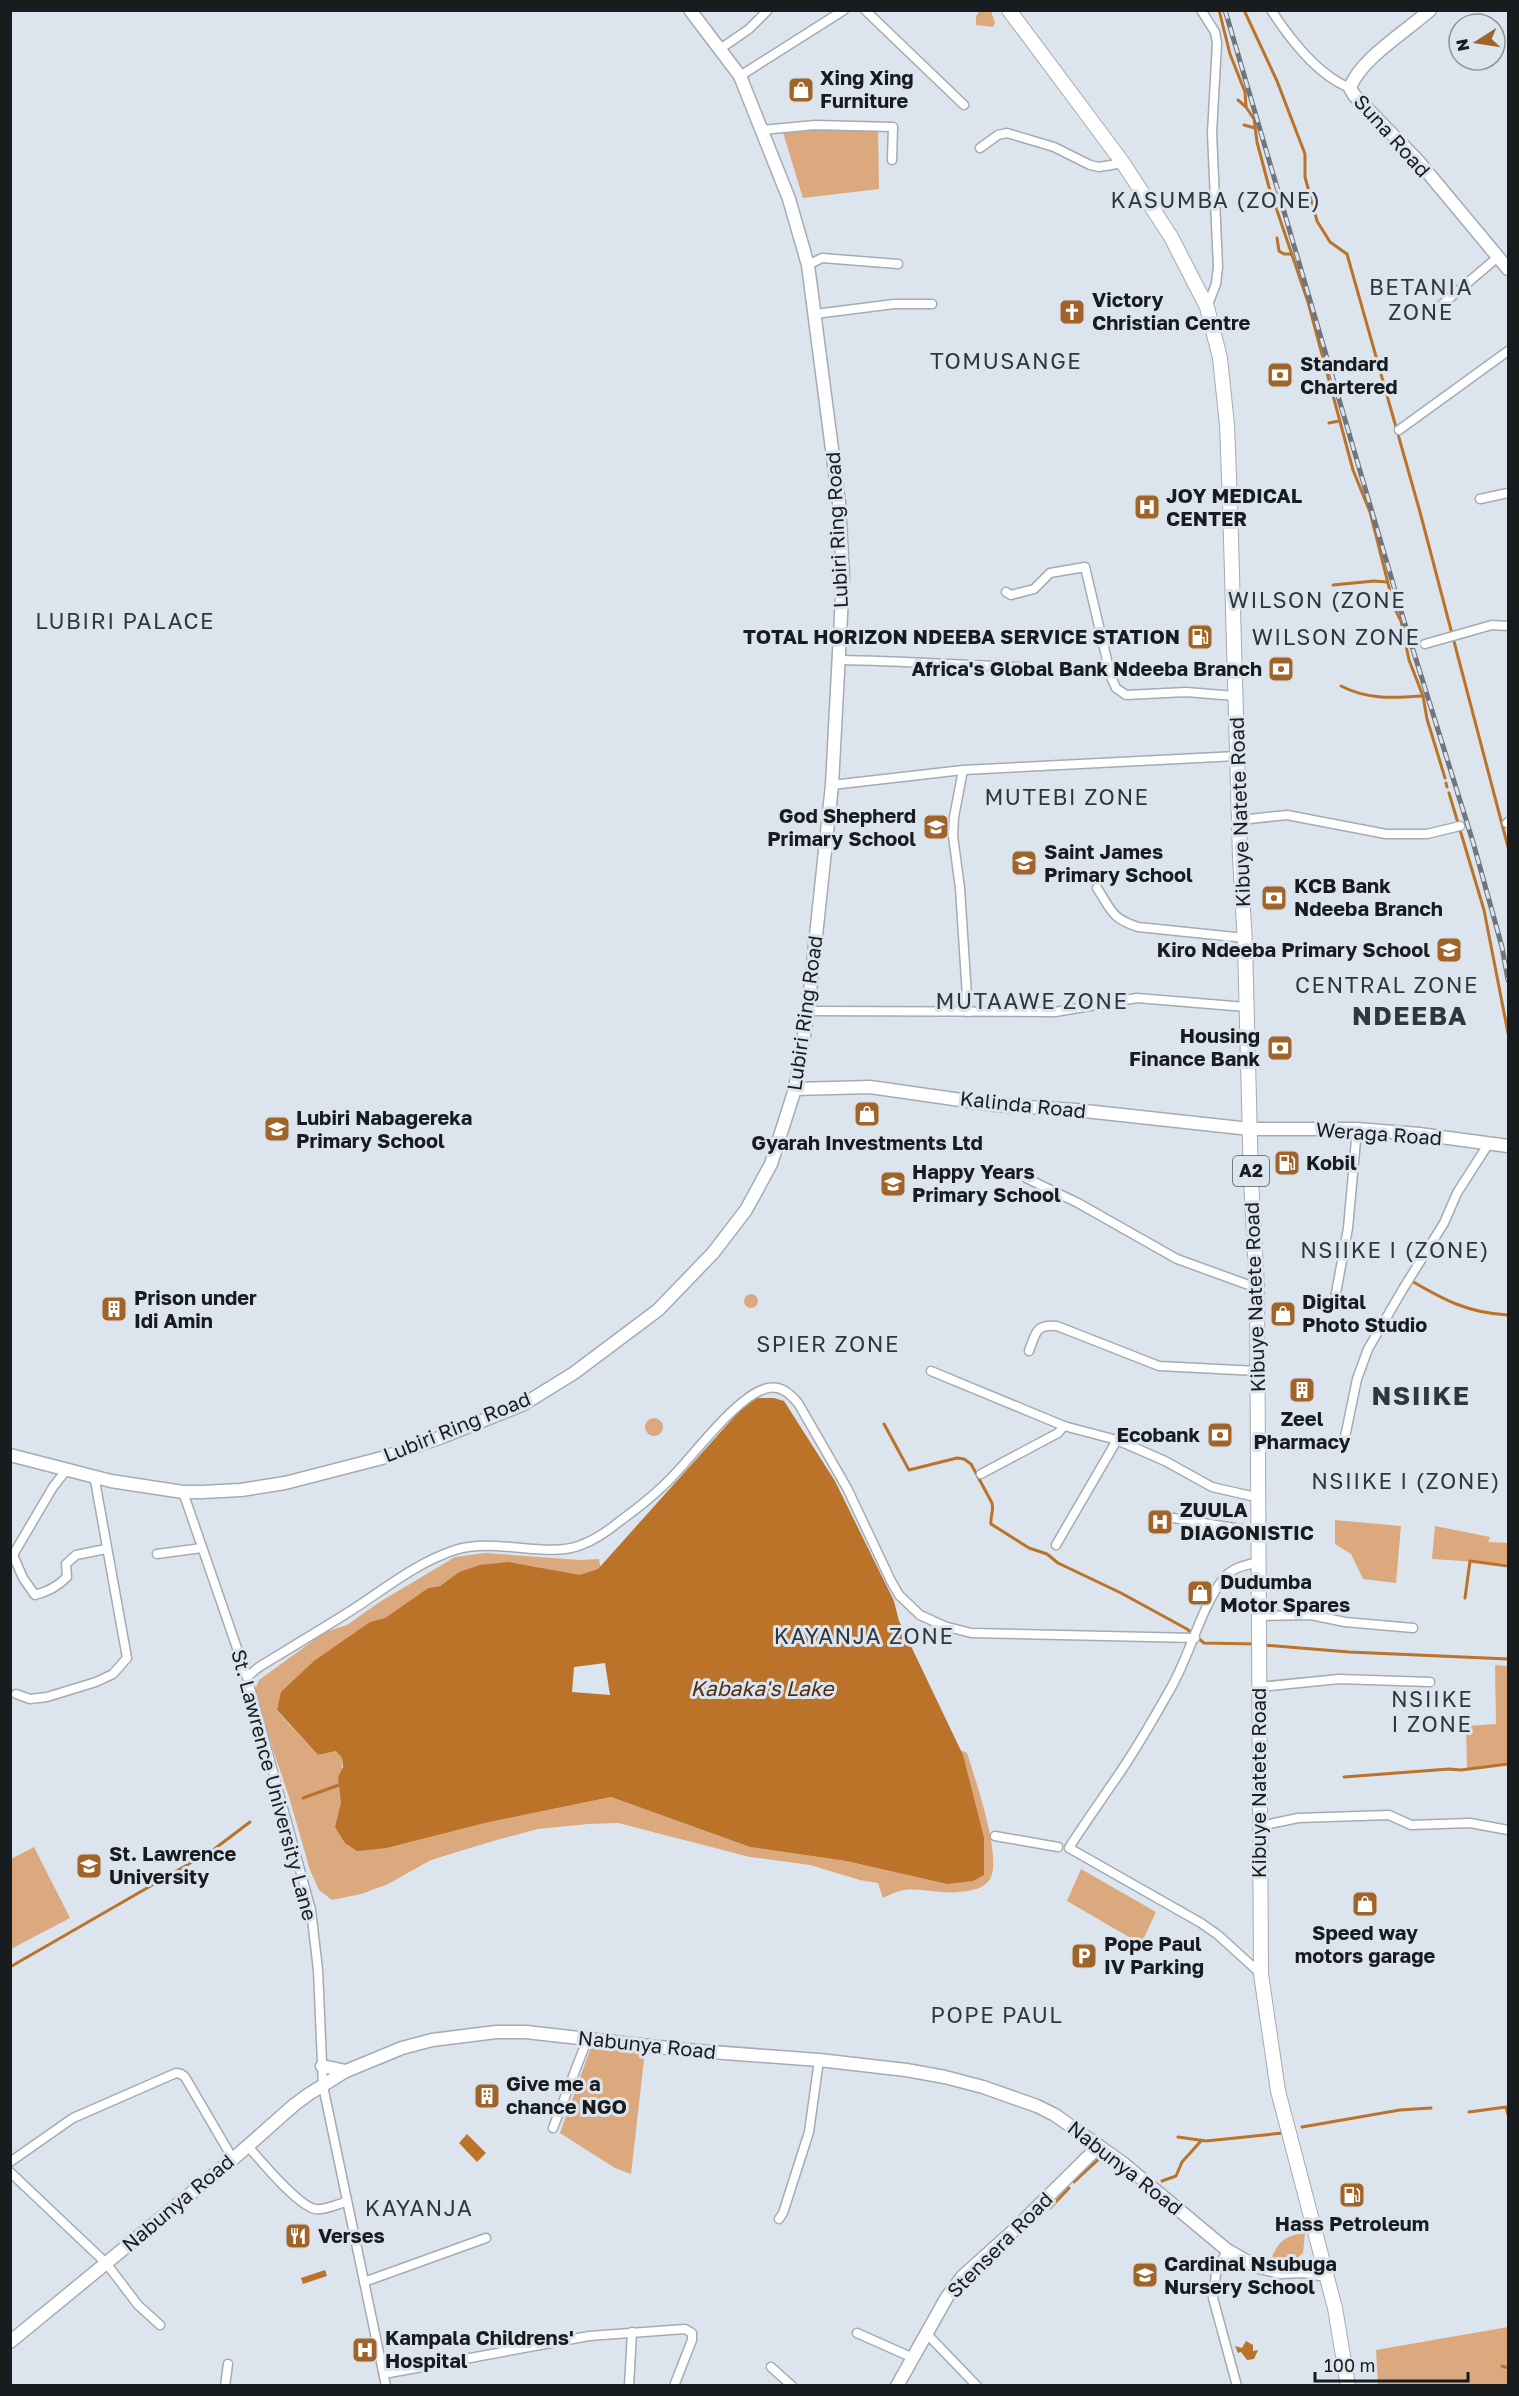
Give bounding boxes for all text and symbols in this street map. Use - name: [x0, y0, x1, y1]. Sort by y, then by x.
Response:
- north arrow: [1447, 12, 1507, 72]
- text: N: [1451, 37, 1473, 53]
- place label: Xing Xing Furniture: [820, 65, 914, 112]
- shop icon: Xing Xing Furniture: [786, 75, 816, 105]
- street label: Suna Road: [1350, 89, 1436, 181]
- district label: KASUMBA (ZONE): [1111, 186, 1321, 213]
- district label: BETANIA ZONE: [1369, 273, 1473, 325]
- place label: Victory Christian Centre: [1092, 287, 1250, 334]
- church icon: Victory Christian Centre: [1057, 297, 1087, 327]
- district label: TOMUSANGE: [930, 347, 1082, 374]
- place label: Standard Chartered: [1300, 351, 1398, 398]
- bank icon: Standard Chartered: [1265, 360, 1295, 390]
- street label: Lubiri Ring Road: [820, 451, 852, 609]
- place label: JOY MEDICAL CENTER: [1166, 483, 1302, 530]
- hospital icon: JOY MEDICAL CENTER: [1132, 492, 1162, 522]
- district label: WILSON (ZONE: [1228, 586, 1406, 613]
- district label: LUBIRI PALACE: [35, 607, 215, 634]
- fuel station icon: TOTAL HORIZON NDEEBA SERVICE STATION: [1185, 622, 1215, 652]
- district label: WILSON ZONE: [1252, 623, 1420, 650]
- place label: TOTAL HORIZON NDEEBA SERVICE STATION: [743, 624, 1180, 648]
- bank icon: Africa's Global Bank Ndeeba Branch: [1266, 654, 1296, 684]
- place label: Africa's Global Bank Ndeeba Branch: [911, 656, 1262, 680]
- street label: Kibuye Natete Road: [1224, 716, 1254, 908]
- district label: MUTEBI ZONE: [984, 783, 1150, 810]
- place label: God Shepherd Primary School: [767, 803, 916, 850]
- school or university icon: God Shepherd Primary School: [921, 812, 951, 842]
- place label: Saint James Primary School: [1044, 839, 1193, 886]
- school or university icon: Saint James Primary School: [1009, 848, 1039, 878]
- place label: KCB Bank Ndeeba Branch: [1294, 873, 1443, 920]
- bank icon: KCB Bank Ndeeba Branch: [1259, 883, 1289, 913]
- street label: Lubiri Ring Road: [781, 934, 827, 1092]
- school or university icon: Kiro Ndeeba Primary School: [1434, 935, 1464, 965]
- place label: Kiro Ndeeba Primary School: [1157, 937, 1430, 961]
- district label: CENTRAL ZONE: [1295, 971, 1479, 998]
- district label: MUTAAWE ZONE: [936, 987, 1128, 1014]
- district label: NDEEBA: [1352, 1000, 1468, 1031]
- place label: Housing Finance Bank: [1129, 1023, 1260, 1070]
- bank icon: Housing Finance Bank: [1265, 1033, 1295, 1063]
- street label: Kalinda Road: [959, 1085, 1087, 1123]
- shop icon: Gyarah Investments Ltd: [852, 1099, 882, 1129]
- place label: Lubiri Nabagereka Primary School: [296, 1105, 472, 1152]
- school or university icon: Lubiri Nabagereka Primary School: [262, 1114, 292, 1144]
- street label: Weraga Road: [1315, 1117, 1443, 1149]
- place label: Gyarah Investments Ltd: [751, 1130, 983, 1154]
- fuel station icon: Kobil: [1272, 1148, 1302, 1178]
- place label: Kobil: [1306, 1150, 1357, 1174]
- road number: A2: [1233, 1156, 1269, 1186]
- place label: Happy Years Primary School: [912, 1159, 1061, 1206]
- school or university icon: Happy Years Primary School: [878, 1169, 908, 1199]
- street label: Kibuye Natete Road: [1239, 1201, 1269, 1393]
- district label: NSIIKE I (ZONE): [1300, 1236, 1490, 1263]
- place label: Prison under Idi Amin: [134, 1285, 257, 1332]
- place label: Digital Photo Studio: [1302, 1289, 1427, 1336]
- building icon: Prison under Idi Amin: [99, 1294, 129, 1324]
- shop icon: Digital Photo Studio: [1268, 1299, 1298, 1329]
- district label: SPIER ZONE: [756, 1330, 900, 1357]
- building icon: Zeel Pharmacy: [1287, 1375, 1317, 1405]
- district label: NSIIKE: [1372, 1380, 1470, 1411]
- street label: Lubiri Ring Road: [380, 1386, 534, 1467]
- place label: Zeel Pharmacy: [1253, 1406, 1351, 1453]
- bank icon: Ecobank: [1205, 1420, 1235, 1450]
- place label: Ecobank: [1117, 1422, 1200, 1446]
- district label: NSIIKE I (ZONE): [1311, 1467, 1501, 1494]
- place label: ZUULA DIAGONISTIC: [1180, 1497, 1314, 1544]
- hospital icon: ZUULA DIAGONISTIC: [1145, 1507, 1175, 1537]
- place label: Dudumba Motor Spares: [1220, 1569, 1350, 1616]
- shop icon: Dudumba Motor Spares: [1185, 1578, 1215, 1608]
- district label: KAYANJA ZONE: [774, 1622, 954, 1649]
- street label: St. Lawrence University Lane: [227, 1647, 323, 1923]
- water label: Kabaka's Lake: [691, 1675, 835, 1701]
- district label: NSIIKE I ZONE: [1391, 1685, 1473, 1737]
- street label: Kibuye Natete Road: [1246, 1688, 1270, 1878]
- place label: St. Lawrence University: [109, 1841, 237, 1888]
- school or university icon: St. Lawrence University: [74, 1851, 104, 1881]
- shop icon: Speed way motors garage: [1350, 1889, 1380, 1919]
- place label: Speed way motors garage: [1295, 1920, 1435, 1967]
- place label: Pope Paul IV Parking: [1104, 1931, 1204, 1978]
- parking icon: Pope Paul IV Parking: [1069, 1941, 1099, 1971]
- district label: POPE PAUL: [931, 2001, 1063, 2028]
- street label: Nabunya Road: [577, 2025, 717, 2063]
- place label: Give me a chance NGO: [506, 2071, 627, 2118]
- building icon: Give me a chance NGO: [472, 2081, 502, 2111]
- street label: Nabunya Road: [1064, 2115, 1188, 2219]
- street label: Nabunya Road: [117, 2148, 238, 2256]
- fuel station icon: Hass Petroleum: [1337, 2180, 1367, 2210]
- street label: Stensera Road: [942, 2187, 1057, 2302]
- district label: KAYANJA: [365, 2194, 473, 2221]
- place label: Hass Petroleum: [1275, 2211, 1429, 2235]
- restaurant icon: Verses: [283, 2221, 313, 2251]
- place label: Verses: [318, 2223, 385, 2247]
- place label: Cardinal Nsubuga Nursery School: [1164, 2251, 1337, 2298]
- school or university icon: Cardinal Nsubuga Nursery School: [1130, 2260, 1160, 2290]
- place label: Kampala Childrens' Hospital: [385, 2325, 574, 2372]
- hospital icon: Kampala Childrens' Hospital: [350, 2335, 380, 2365]
- scale bar: [1315, 2345, 1468, 2383]
- text: 100 m: [1324, 2354, 1375, 2376]

